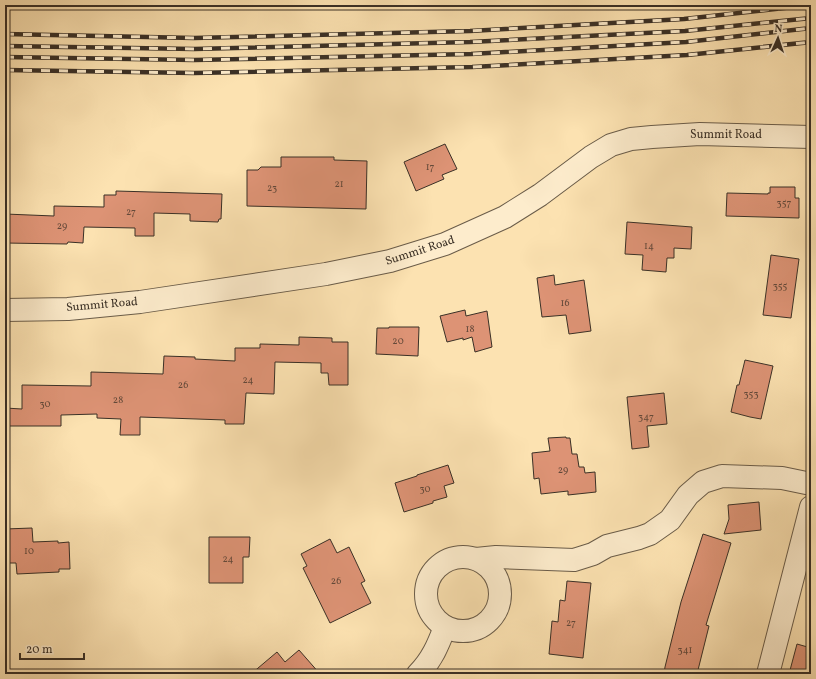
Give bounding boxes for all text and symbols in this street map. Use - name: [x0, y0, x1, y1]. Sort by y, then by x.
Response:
- north arrow: [758, 18, 798, 58]
- text: N: [774, 22, 783, 37]
- street label: Summit Road: [690, 127, 762, 143]
- house number: 17: [426, 160, 435, 174]
- house number: 21: [334, 177, 344, 191]
- house number: 23: [267, 181, 277, 195]
- house number: 357: [777, 196, 792, 210]
- house number: 27: [126, 205, 136, 219]
- house number: 29: [57, 219, 67, 233]
- street label: Summit Road: [383, 232, 457, 270]
- house number: 14: [644, 239, 654, 253]
- house number: 355: [773, 279, 788, 293]
- street label: Summit Road: [65, 294, 139, 316]
- house number: 16: [561, 296, 569, 310]
- house number: 18: [466, 322, 474, 336]
- house number: 20: [392, 334, 404, 348]
- house number: 24: [242, 373, 254, 387]
- house number: 26: [178, 378, 188, 392]
- house number: 353: [743, 387, 759, 401]
- house number: 28: [113, 393, 123, 407]
- house number: 30: [40, 397, 50, 411]
- house number: 347: [638, 410, 654, 424]
- house number: 29: [558, 463, 568, 477]
- house number: 30: [420, 482, 430, 496]
- house number: 10: [24, 544, 34, 558]
- house number: 24: [222, 552, 234, 566]
- house number: 26: [331, 574, 341, 588]
- house number: 27: [566, 616, 576, 630]
- scale bar: [20, 635, 84, 661]
- text: 20 m: [26, 642, 53, 658]
- house number: 341: [678, 643, 693, 657]

